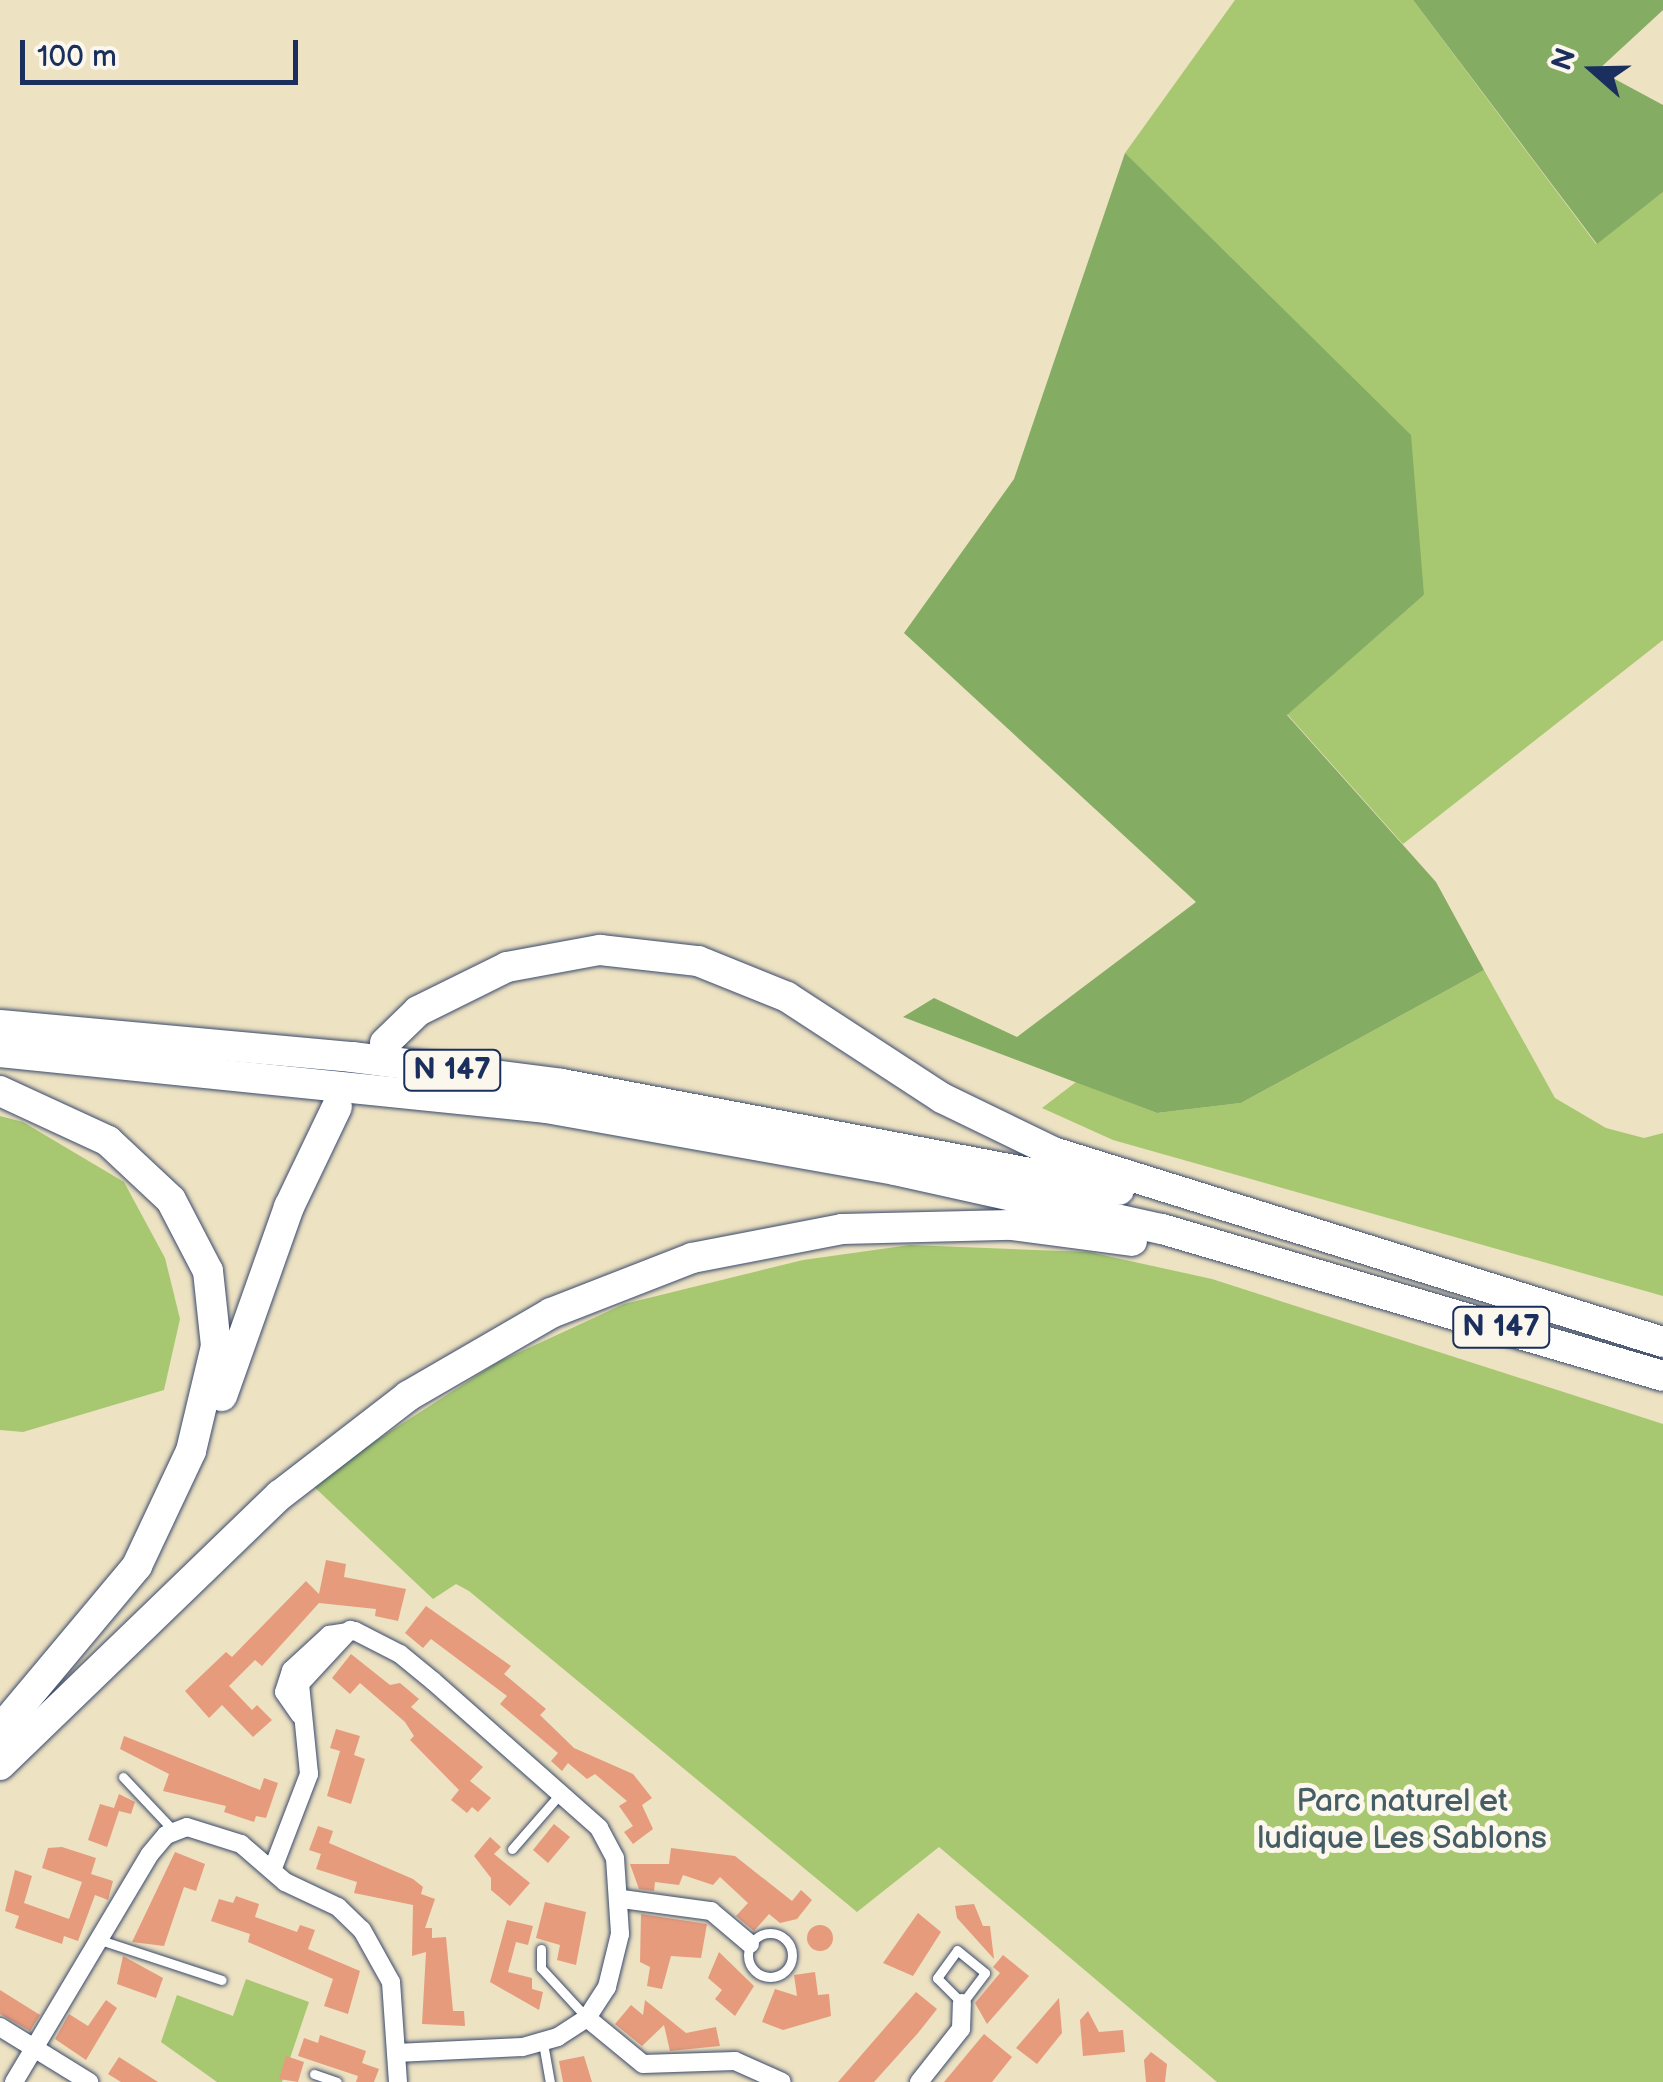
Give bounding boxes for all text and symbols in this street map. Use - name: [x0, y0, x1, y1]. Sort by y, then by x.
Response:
- scale bar: [25, 20, 302, 82]
- north arrow: [1543, 20, 1643, 120]
- text: 100 m: [37, 39, 117, 75]
- text: N: [1545, 44, 1583, 75]
- road number: N 147: [402, 1045, 502, 1095]
- road number: N 147: [1451, 1302, 1551, 1352]
- park label: Parc naturel et ludique Les Sablons: [1257, 1784, 1547, 1859]

